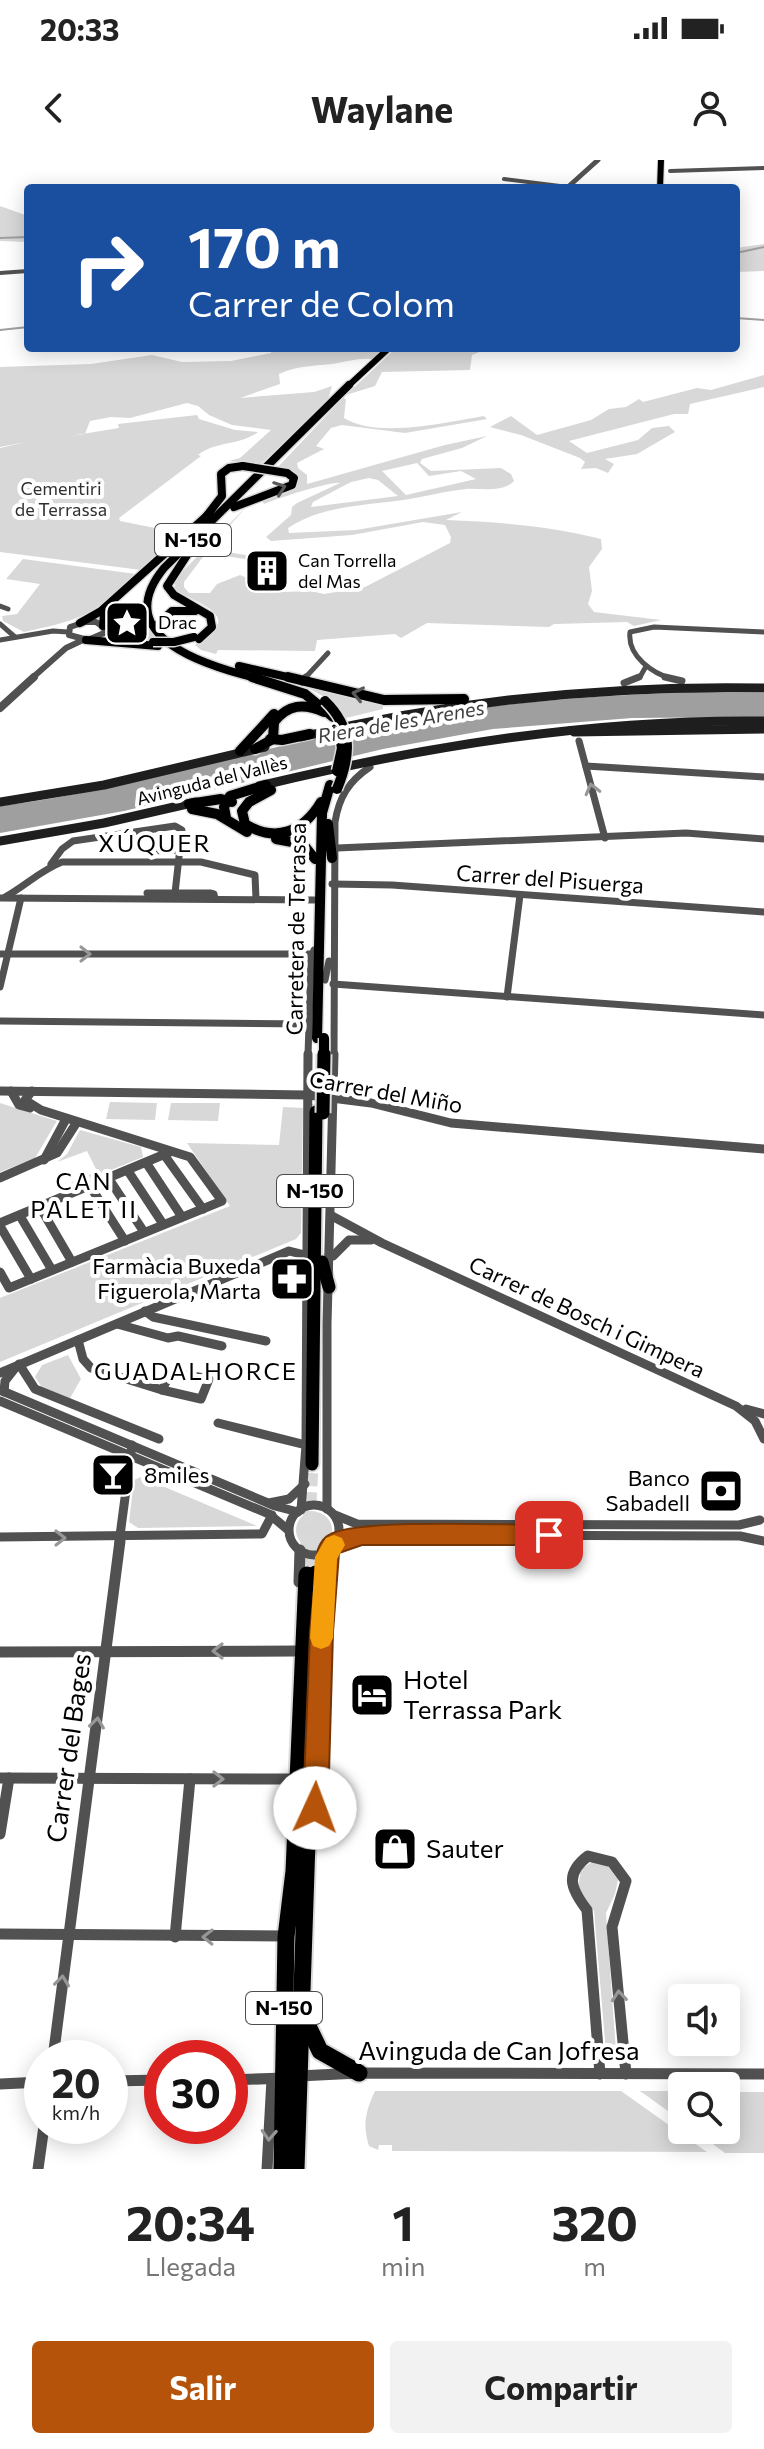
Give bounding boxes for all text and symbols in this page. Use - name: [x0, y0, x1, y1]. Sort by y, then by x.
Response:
- text: 20:33: [40, 10, 120, 47]
- icon: back: [32, 86, 76, 130]
- text: Waylane: [311, 86, 453, 130]
- icon: person: [688, 86, 732, 130]
- text: 170 m: [188, 211, 341, 280]
- icon: right: [56, 216, 160, 320]
- text: Carrer de Colom: [188, 280, 455, 324]
- park label: Cementiri de Terrassa: [15, 477, 107, 520]
- one-way arrow: [272, 481, 286, 498]
- road number: N-150: [155, 524, 231, 556]
- building icon: Can Torrella del Mas: [243, 547, 291, 595]
- place label: Can Torrella del Mas: [298, 549, 397, 592]
- place icon: Drac: [103, 599, 151, 647]
- place label: Drac: [158, 611, 197, 633]
- one-way arrow: [352, 687, 365, 704]
- water label: Riera de les Arenes: [316, 695, 486, 747]
- street label: Avinguda del Vallès: [134, 751, 289, 809]
- one-way arrow: [584, 783, 601, 797]
- street label: Carretera de Terrassa: [280, 822, 311, 1036]
- district label: XÚQUER: [98, 828, 212, 857]
- street label: Carrer del Pisuerga: [455, 858, 645, 899]
- one-way arrow: [79, 945, 92, 963]
- street label: Carrer del Miño: [307, 1065, 465, 1118]
- district label: CAN PALET II: [30, 1166, 138, 1223]
- road number: N-150: [277, 1175, 353, 1207]
- street label: Carrer de Bosch i Gimpera: [465, 1250, 710, 1383]
- place label: Farmàcia Buxeda Figuerola, Marta: [92, 1252, 261, 1304]
- pharmacy icon: Farmàcia Buxeda Figuerola, Marta: [268, 1255, 316, 1303]
- district label: GUADALHORCE: [94, 1356, 298, 1385]
- bar icon: 8miles: [89, 1451, 137, 1499]
- place label: 8miles: [144, 1461, 209, 1488]
- place label: Banco Sabadell: [606, 1464, 690, 1516]
- bank icon: Banco Sabadell: [697, 1467, 745, 1515]
- pin: [515, 1501, 583, 1569]
- icon: arrive: [527, 1513, 571, 1557]
- one-way arrow: [54, 1529, 67, 1547]
- one-way arrow: [211, 1642, 224, 1660]
- street label: Carrer del Bages: [39, 1651, 96, 1844]
- place label: Hotel Terrassa Park: [403, 1663, 562, 1724]
- hotel icon: Hotel Terrassa Park: [348, 1671, 396, 1719]
- one-way arrow: [88, 1716, 105, 1729]
- position arrow: [273, 1766, 357, 1850]
- one-way arrow: [212, 1770, 225, 1788]
- shop icon: Sauter: [371, 1825, 419, 1873]
- place label: Sauter: [426, 1832, 504, 1863]
- one-way arrow: [201, 1929, 214, 1946]
- one-way arrow: [53, 1974, 70, 1987]
- map controls: [668, 1984, 740, 2144]
- button: sound: [668, 1984, 740, 2056]
- one-way arrow: [611, 1989, 628, 2002]
- road number: N-150: [246, 1992, 322, 2024]
- street label: Avinguda de Can Jofresa: [358, 2034, 640, 2065]
- speed limit sign: 30: [144, 2040, 248, 2144]
- text: 20: [51, 2057, 101, 2106]
- button: search: [668, 2072, 740, 2144]
- text: km/h: [52, 2100, 100, 2124]
- one-way arrow: [261, 2129, 278, 2142]
- text: 20:34: [126, 2192, 255, 2251]
- text: 1: [392, 2192, 414, 2251]
- text: 320: [551, 2192, 638, 2251]
- text: Llegada: [145, 2250, 236, 2281]
- text: min: [381, 2250, 425, 2281]
- text: m: [583, 2250, 606, 2281]
- button: Salir: [32, 2341, 374, 2433]
- button: Compartir: [390, 2341, 732, 2433]

